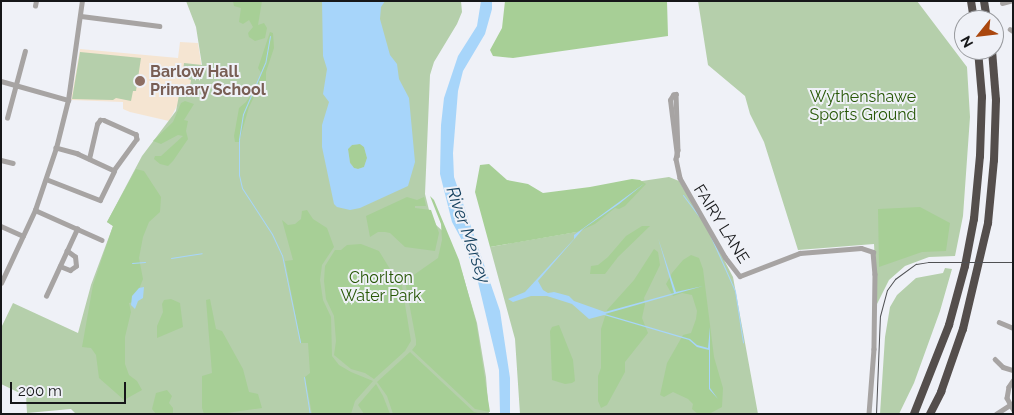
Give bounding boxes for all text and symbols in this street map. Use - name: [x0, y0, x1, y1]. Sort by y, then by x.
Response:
- north arrow: [954, 10, 1004, 60]
- text: N: [957, 33, 976, 50]
- place label: Barlow Hall Primary School: [150, 62, 266, 100]
- marker: Barlow Hall Primary School: [134, 75, 146, 87]
- park label: Wythenshawe Sports Ground: [809, 87, 917, 125]
- street label: FAIRY LANE: [689, 181, 753, 267]
- water label: River Mersey: [441, 184, 495, 286]
- park label: Chorlton Water Park: [340, 268, 422, 306]
- scale bar: [12, 372, 129, 404]
- text: 200 m: [18, 382, 62, 400]

